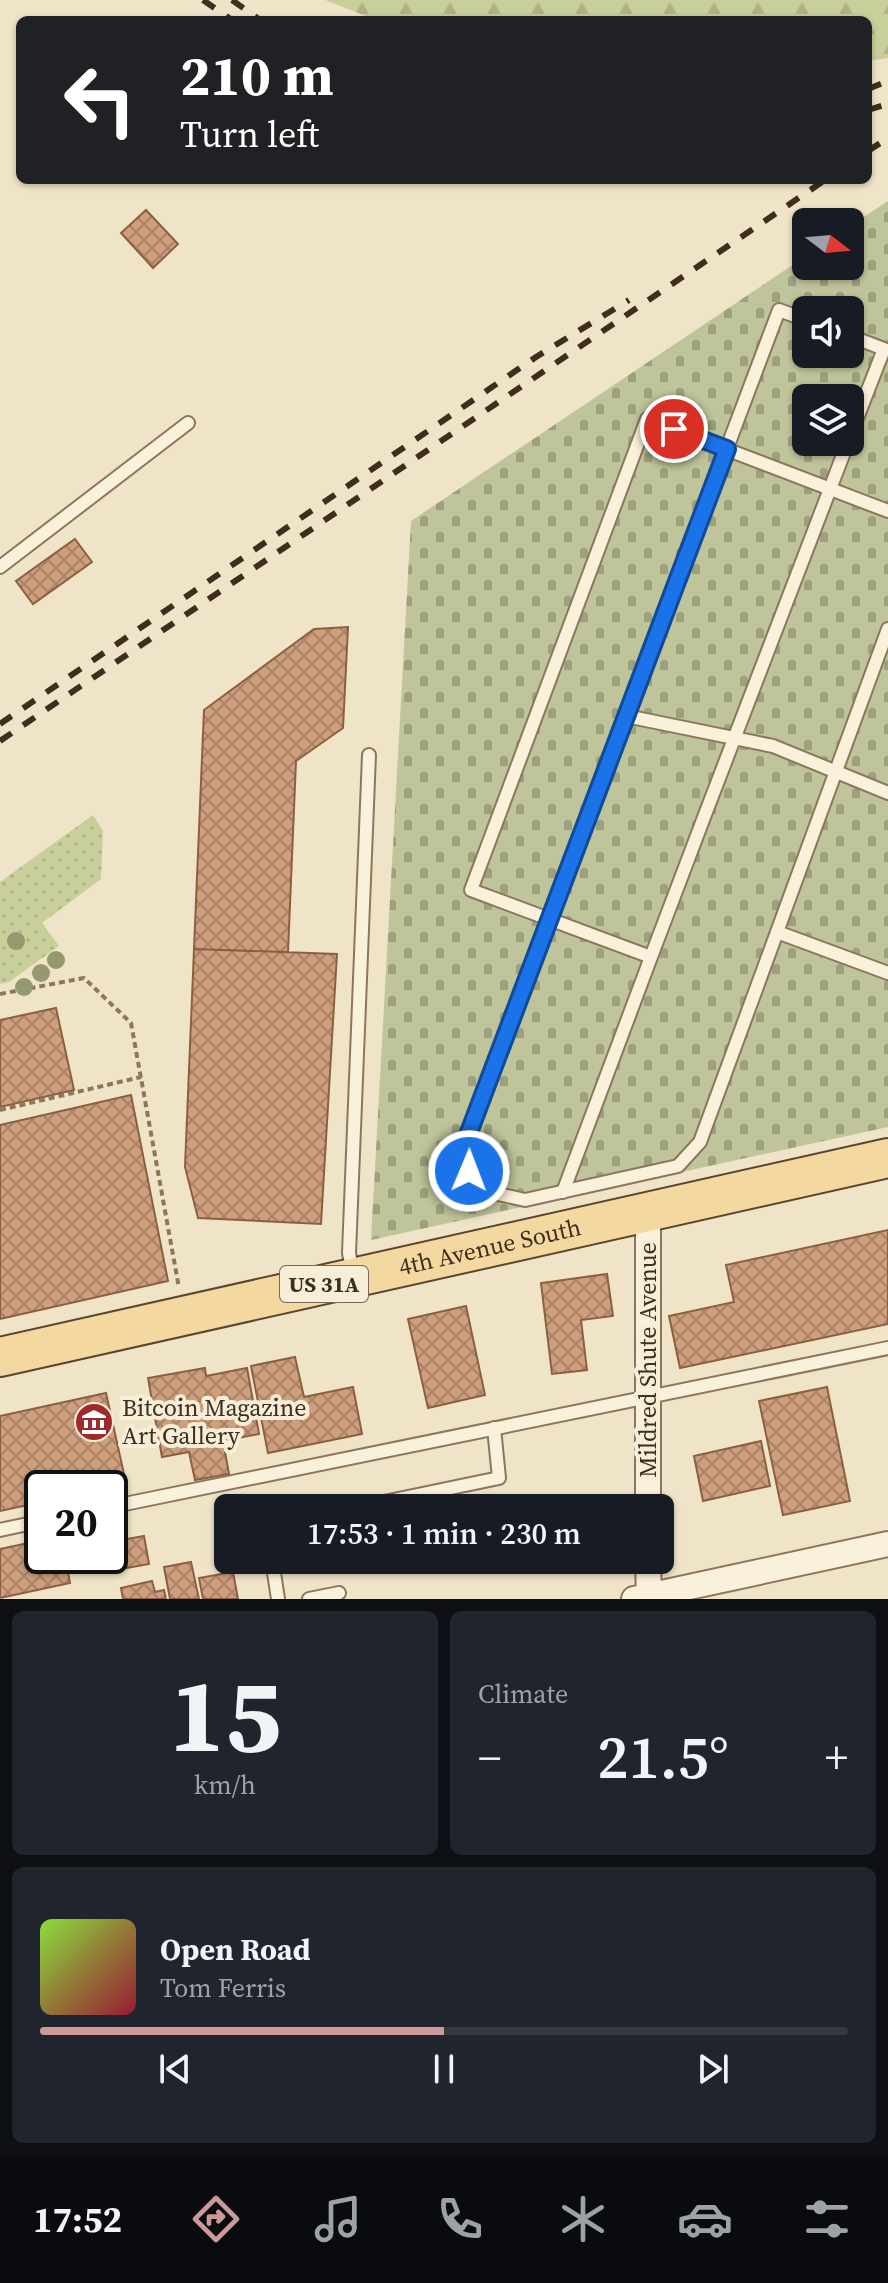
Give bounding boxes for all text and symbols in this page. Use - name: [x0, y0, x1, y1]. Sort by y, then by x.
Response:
- text: 210 m: [180, 37, 334, 114]
- icon: left: [48, 48, 152, 152]
- text: Turn left: [180, 110, 319, 159]
- north arrow: [792, 208, 864, 280]
- map controls: [792, 208, 864, 456]
- button: sound: [792, 296, 864, 368]
- button: layers: [792, 384, 864, 456]
- pin: [640, 395, 708, 463]
- icon: arrive: [652, 407, 696, 451]
- position arrow: [427, 1129, 511, 1213]
- street label: 4th Avenue South: [395, 1210, 584, 1283]
- street label: Mildred Shute Avenue: [631, 1242, 664, 1478]
- road number: US 31A: [280, 1266, 368, 1302]
- place label: Bitcoin Magazine Art Gallery: [122, 1391, 306, 1452]
- museum icon: Bitcoin Magazine Art Gallery: [73, 1401, 115, 1443]
- speed limit sign: 20: [24, 1470, 128, 1574]
- text: 17:53 · 1 min · 230 m: [307, 1513, 581, 1554]
- text: 15: [169, 1643, 281, 1786]
- text: Climate: [478, 1676, 568, 1712]
- text: 21.5°: [597, 1716, 729, 1798]
- text: −: [478, 1727, 501, 1788]
- text: +: [825, 1727, 848, 1788]
- text: km/h: [194, 1767, 256, 1803]
- text: Open Road: [160, 1929, 311, 1970]
- text: Tom Ferris: [160, 1970, 286, 2006]
- icon: previous: [153, 2047, 197, 2091]
- icon: pause: [422, 2047, 466, 2091]
- icon: next: [691, 2047, 735, 2091]
- icon: directions: [188, 2191, 244, 2247]
- icon: music: [310, 2191, 366, 2247]
- icon: phone: [432, 2191, 488, 2247]
- icon: climate: [555, 2191, 611, 2247]
- icon: car: [677, 2191, 733, 2247]
- icon: filters: [799, 2191, 855, 2247]
- text: 17:52: [33, 2195, 122, 2244]

